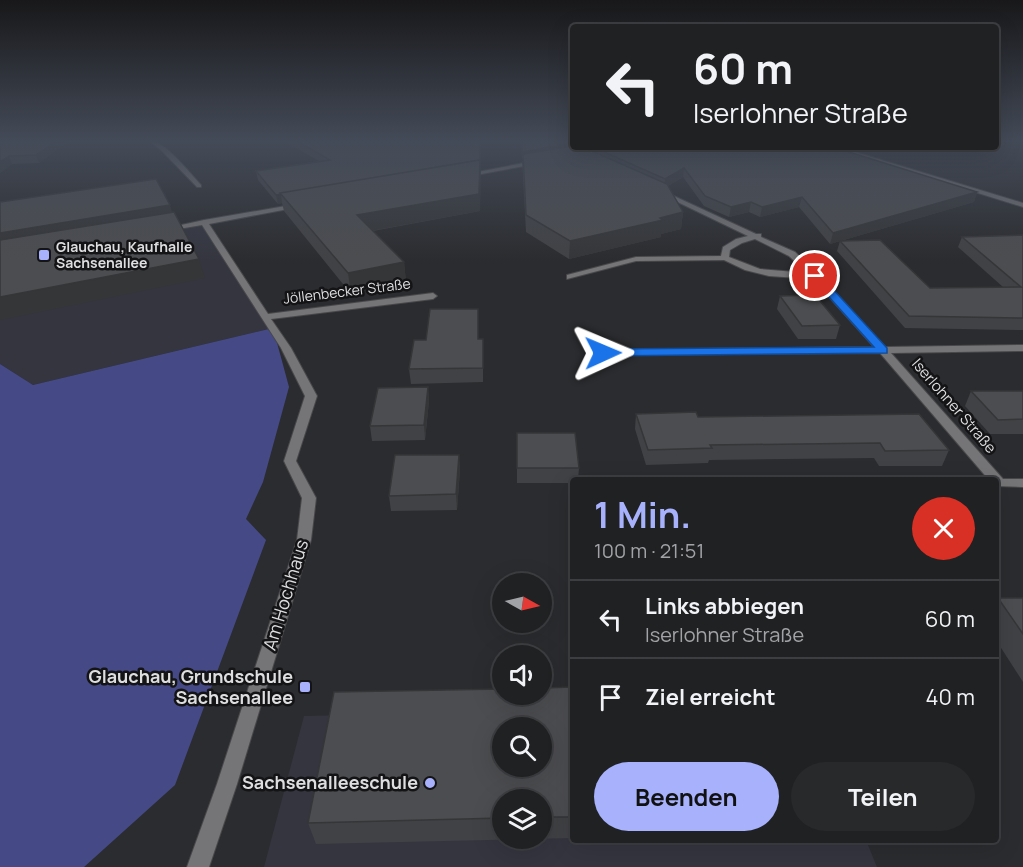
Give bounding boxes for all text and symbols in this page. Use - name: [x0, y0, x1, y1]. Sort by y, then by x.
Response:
- text: 60 m: [693, 39, 793, 97]
- icon: left: [594, 48, 672, 126]
- text: Iserlohner Straße: [693, 94, 908, 131]
- place label: Glauchau, Kaufhalle Sachsenallee: [56, 237, 192, 272]
- marker: Glauchau, Kaufhalle Sachsenallee: [37, 248, 51, 262]
- pin: [789, 250, 840, 301]
- icon: arrive: [798, 259, 831, 292]
- street label: Jöllenbecker Straße: [282, 273, 412, 308]
- position arrow: [571, 321, 635, 385]
- street label: Iserlohner Straße: [907, 354, 1002, 458]
- text: 1 Min.: [594, 490, 691, 539]
- button: close: [912, 497, 975, 560]
- street label: Am Hochhaus: [257, 536, 313, 653]
- text: 100 m · 21:51: [594, 537, 704, 564]
- north arrow: [492, 573, 552, 633]
- map controls: [492, 573, 552, 849]
- text: Links abbiegen: [645, 591, 804, 621]
- icon: left: [594, 603, 627, 636]
- text: 60 m: [925, 604, 975, 634]
- text: Iserlohner Straße: [645, 621, 804, 648]
- button: sound: [492, 645, 552, 705]
- place label: Glauchau, Grundschule Sachsenallee: [88, 664, 293, 709]
- marker: Glauchau, Grundschule Sachsenallee: [298, 680, 312, 694]
- icon: arrive: [594, 681, 627, 714]
- text: Ziel erreicht: [645, 682, 776, 712]
- text: 40 m: [926, 682, 975, 712]
- button: search: [492, 717, 552, 777]
- button: Beenden: [594, 762, 779, 831]
- button: Teilen: [791, 762, 975, 831]
- place label: Sachsenalleeschule: [242, 770, 418, 794]
- marker: Sachsenalleeschule: [423, 776, 437, 790]
- button: layers: [492, 789, 552, 849]

